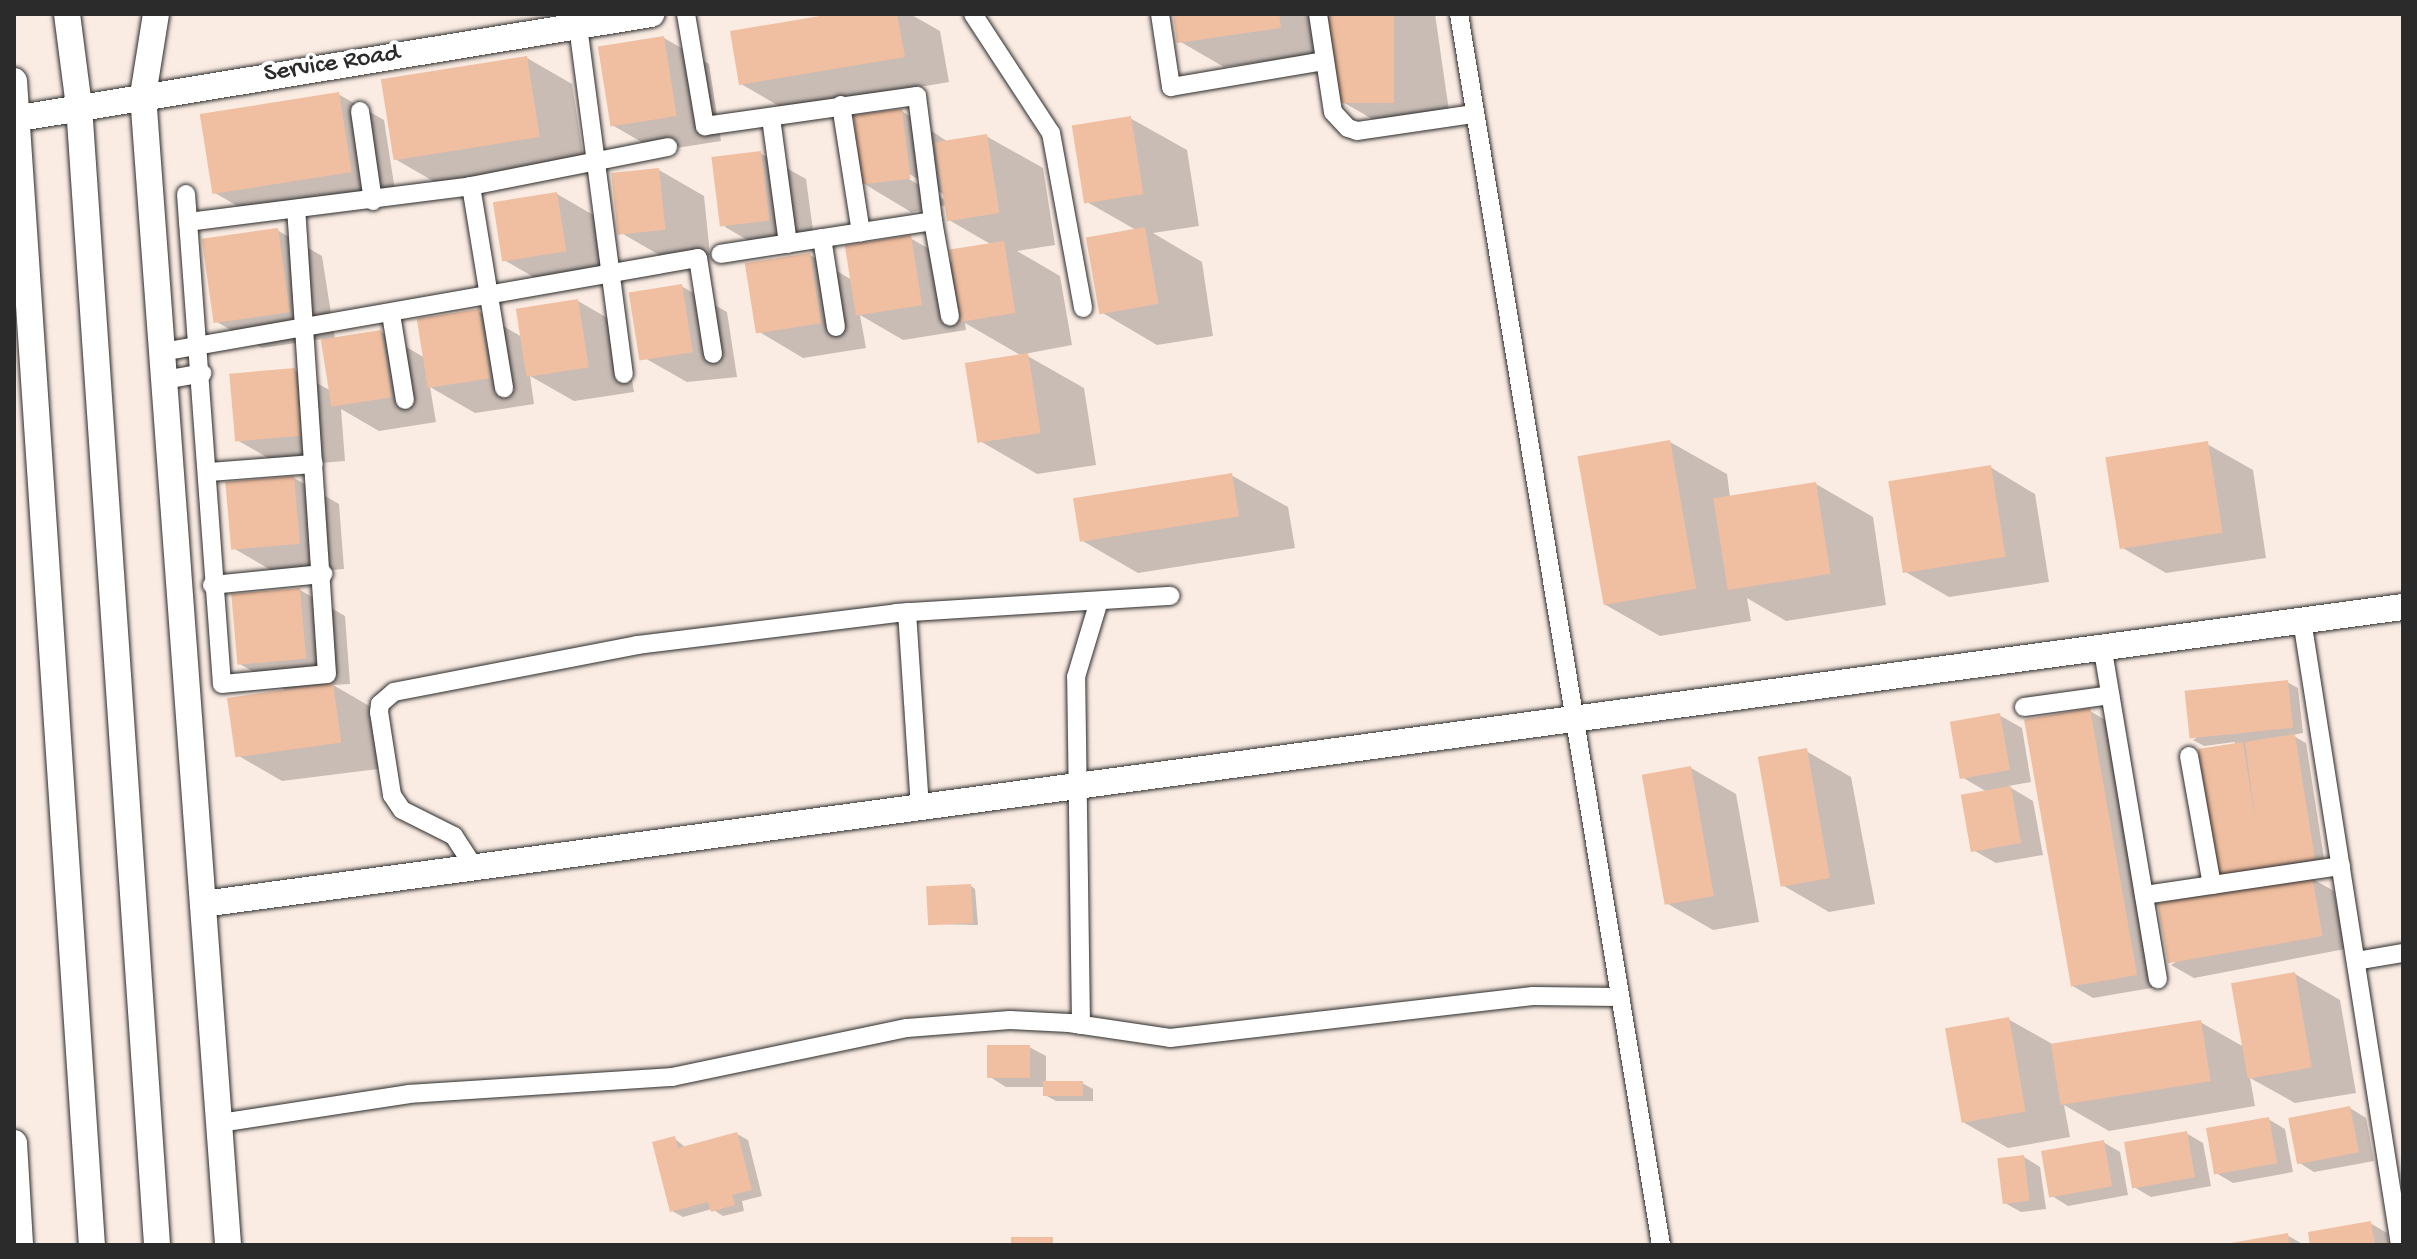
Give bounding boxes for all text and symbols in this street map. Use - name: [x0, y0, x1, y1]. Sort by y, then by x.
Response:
- street label: Service Road: [262, 39, 402, 91]

